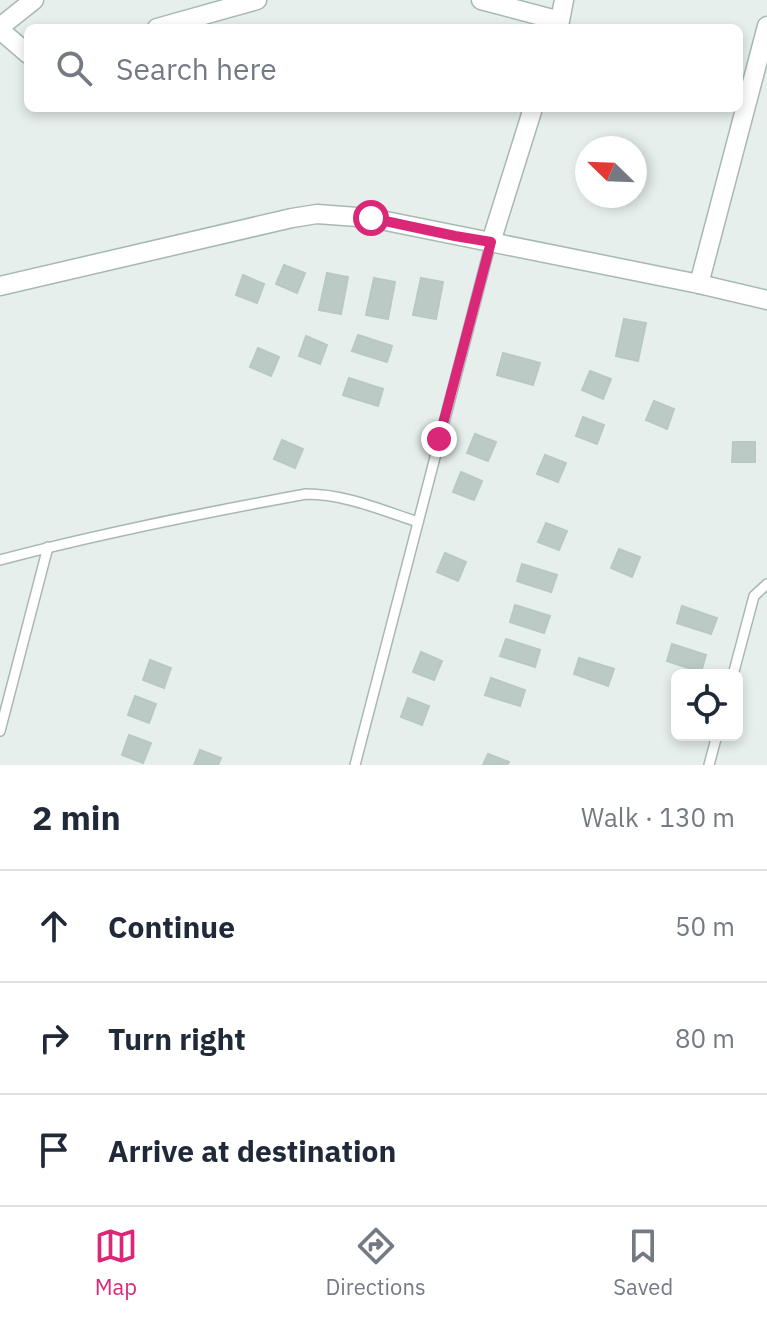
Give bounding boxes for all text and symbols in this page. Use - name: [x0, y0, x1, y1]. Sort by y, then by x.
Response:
- search box: [24, 24, 743, 112]
- icon: search: [52, 46, 96, 90]
- text: Search here: [116, 49, 277, 88]
- north arrow: [575, 136, 647, 208]
- route start: [353, 200, 389, 236]
- route end: [421, 421, 457, 457]
- map controls: [671, 669, 743, 741]
- button: locate: [671, 669, 743, 741]
- text: 2 min: [32, 795, 121, 839]
- text: Walk · 130 m: [581, 800, 735, 834]
- icon: ahead: [32, 904, 76, 948]
- text: Continue: [108, 907, 235, 946]
- text: 50 m: [675, 909, 735, 943]
- icon: right: [32, 1016, 76, 1060]
- text: Turn right: [108, 1019, 246, 1058]
- text: 80 m: [675, 1021, 735, 1055]
- icon: arrive: [32, 1128, 76, 1172]
- text: Arrive at destination: [108, 1131, 396, 1170]
- tab: Map: [94, 1224, 138, 1301]
- tab: Directions: [326, 1224, 426, 1301]
- tab: Saved: [613, 1224, 673, 1301]

